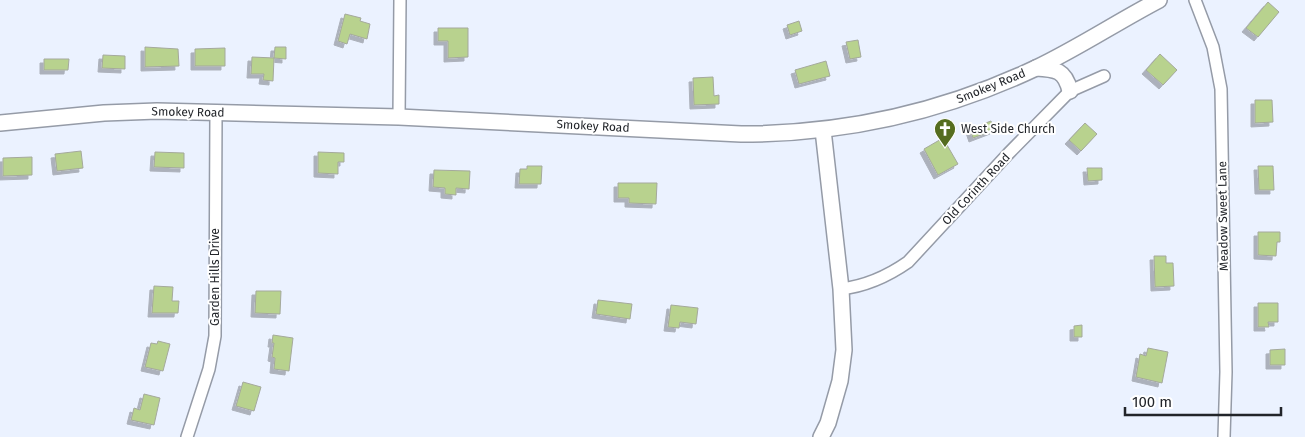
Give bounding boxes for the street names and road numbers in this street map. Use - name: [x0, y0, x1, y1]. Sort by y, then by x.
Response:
- street label: Smokey Road: [954, 66, 1028, 106]
- street label: Smokey Road: [151, 104, 225, 120]
- street label: Smokey Road: [556, 117, 630, 135]
- street label: Old Corinth Road: [939, 150, 1013, 228]
- street label: Meadow Sweet Lane: [1215, 161, 1231, 271]
- street label: Garden Hills Drive: [208, 228, 222, 326]

